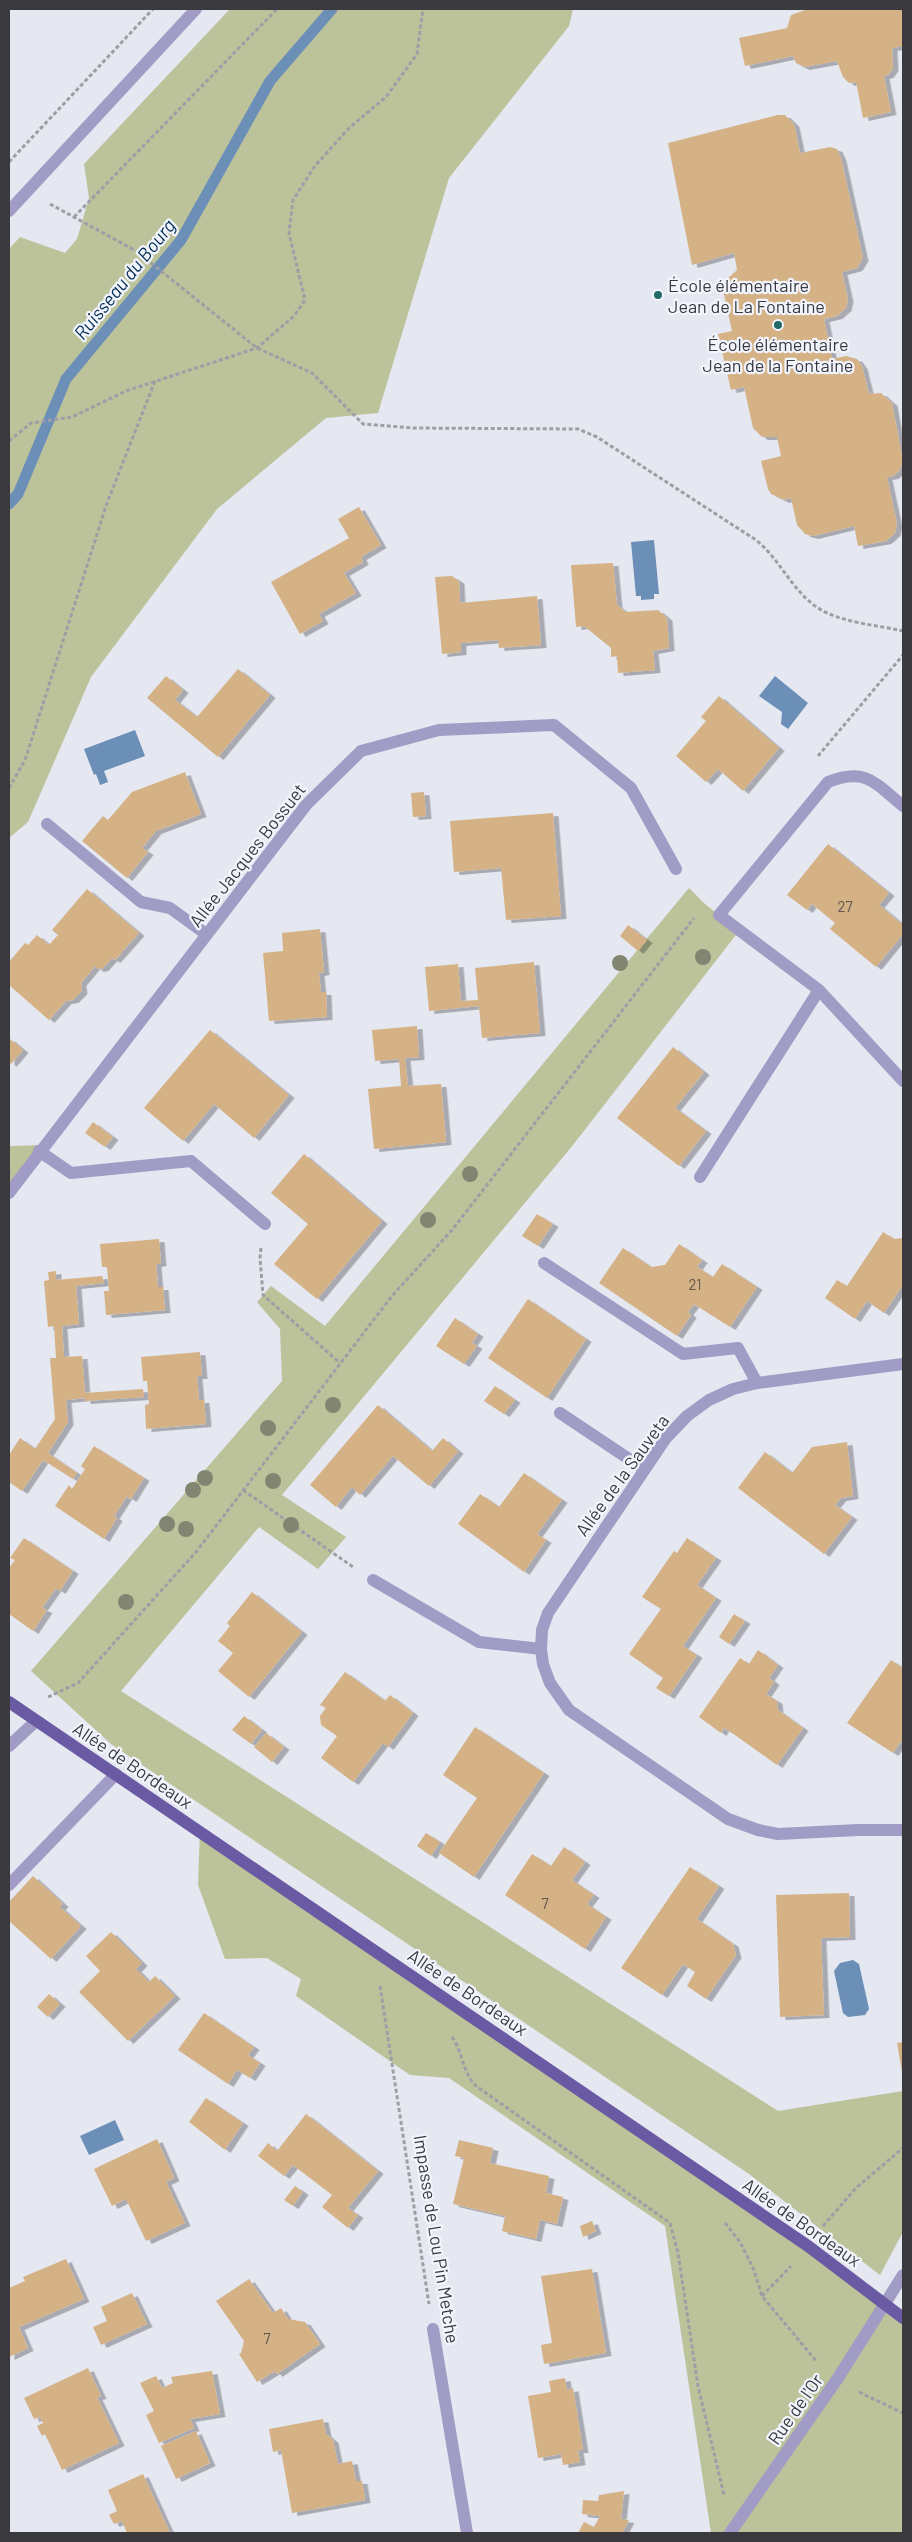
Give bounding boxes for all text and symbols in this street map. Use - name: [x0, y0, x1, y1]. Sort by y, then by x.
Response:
- water label: Ruisseau du Bourg: [68, 214, 180, 344]
- place label: École élémentaire Jean de La Fontaine: [668, 274, 825, 317]
- marker: École élémentaire Jean de La Fontaine: [652, 289, 664, 301]
- marker: École élémentaire Jean de la Fontaine: [772, 319, 784, 331]
- place label: École élémentaire Jean de la Fontaine: [703, 333, 853, 376]
- street label: Allée Jacques Bossuet: [184, 779, 310, 931]
- house number: 27: [837, 897, 853, 915]
- house number: 21: [688, 1275, 702, 1293]
- street label: Allée de la Sauveta: [571, 1410, 673, 1540]
- street label: Allée de Bordeaux: [69, 1717, 197, 1813]
- house number: 7: [541, 1894, 549, 1912]
- street label: Allée de Bordeaux: [404, 1944, 532, 2040]
- street label: Impasse de Lou Pin Metche: [410, 2133, 464, 2345]
- street label: Allée de Bordeaux: [739, 2173, 866, 2271]
- house number: 7: [263, 2329, 271, 2347]
- street label: Rue de l'Or: [763, 2369, 828, 2449]

